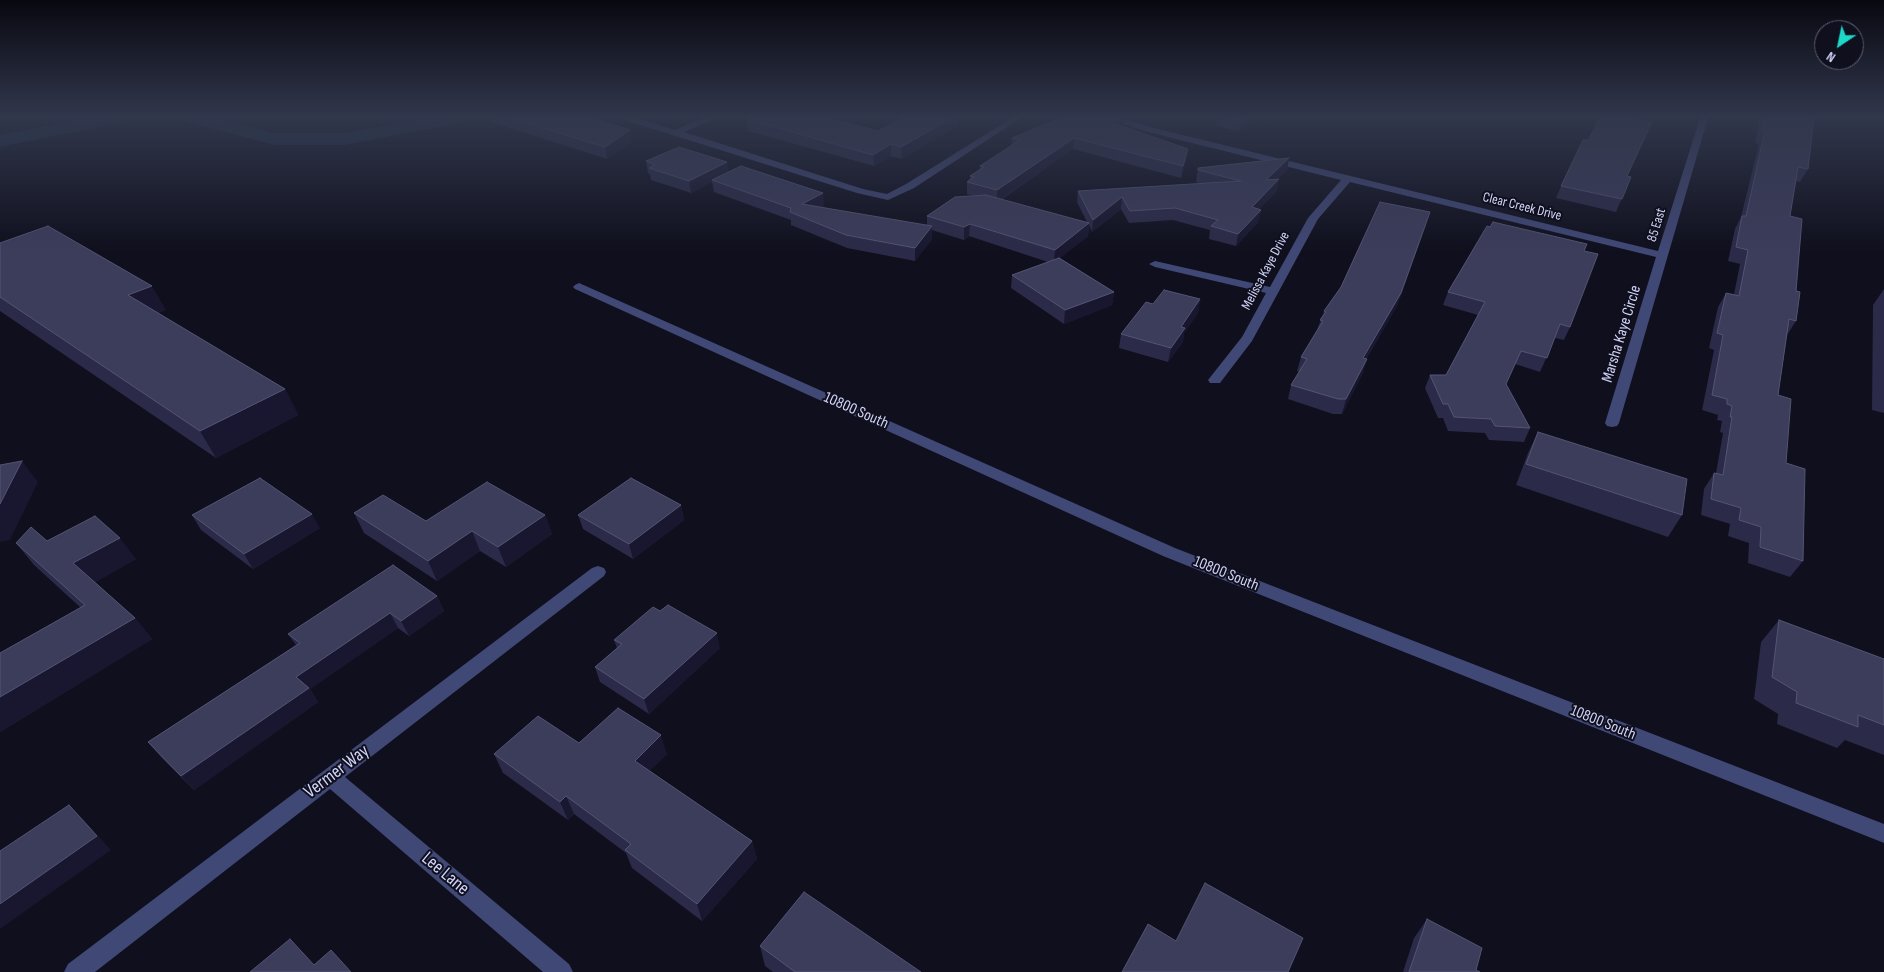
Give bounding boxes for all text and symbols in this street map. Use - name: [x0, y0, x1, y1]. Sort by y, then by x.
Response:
- north arrow: [1814, 20, 1864, 70]
- text: N: [1823, 48, 1839, 66]
- street label: Clear Creek Drive: [1481, 189, 1563, 225]
- street label: 85 East: [1644, 206, 1670, 244]
- street label: Melissa Kaye Drive: [1238, 229, 1294, 313]
- street label: Marsha Kaye Circle: [1598, 283, 1646, 385]
- street label: 10800 South: [821, 388, 891, 434]
- street label: 10800 South: [1191, 552, 1261, 596]
- street label: 10800 South: [1568, 701, 1638, 745]
- street label: Vermer Way: [300, 740, 374, 804]
- street label: Lee Lane: [417, 848, 473, 900]

